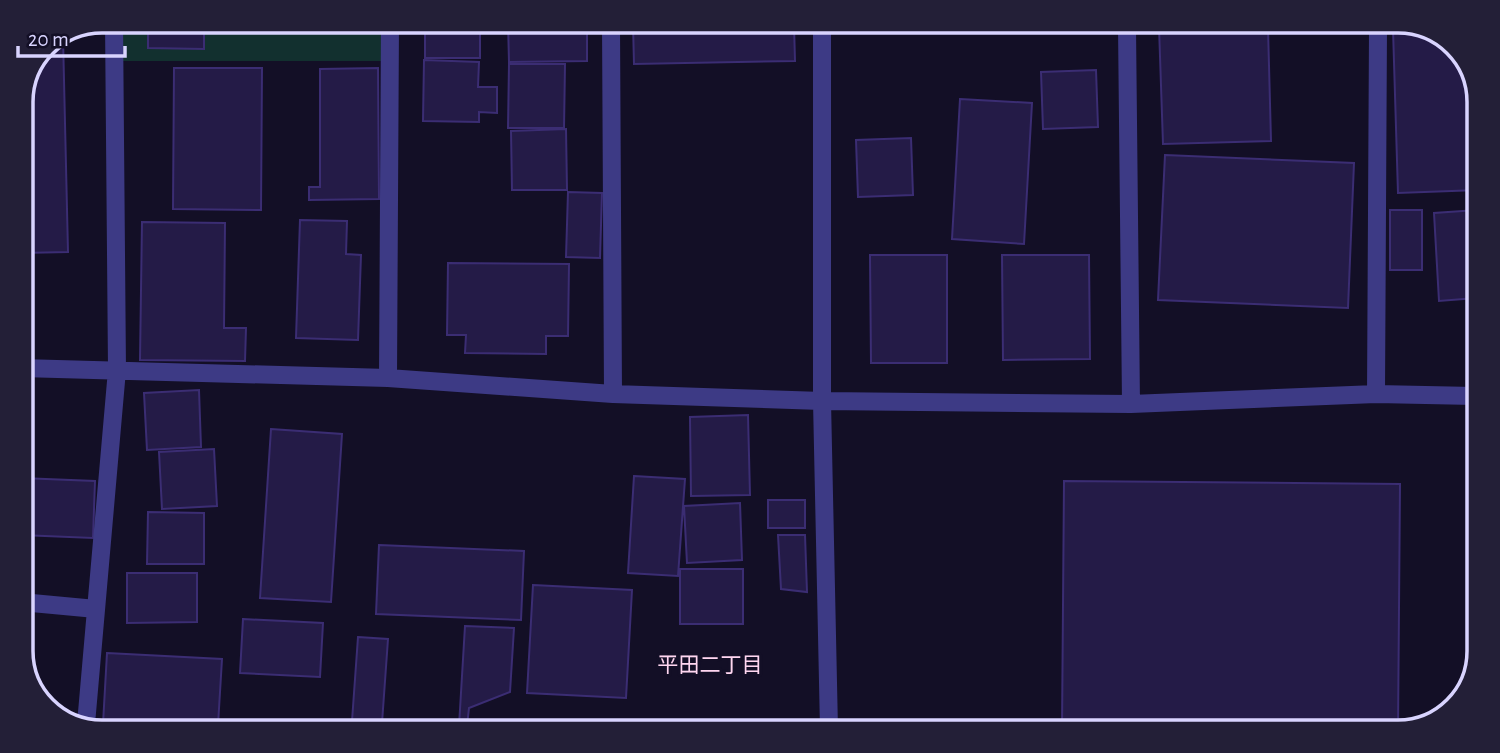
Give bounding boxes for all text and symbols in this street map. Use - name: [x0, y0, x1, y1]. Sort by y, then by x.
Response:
- scale bar: [18, 14, 124, 58]
- text: 20 m: [28, 29, 69, 50]
- district label: 平田二丁目: [658, 655, 763, 676]

